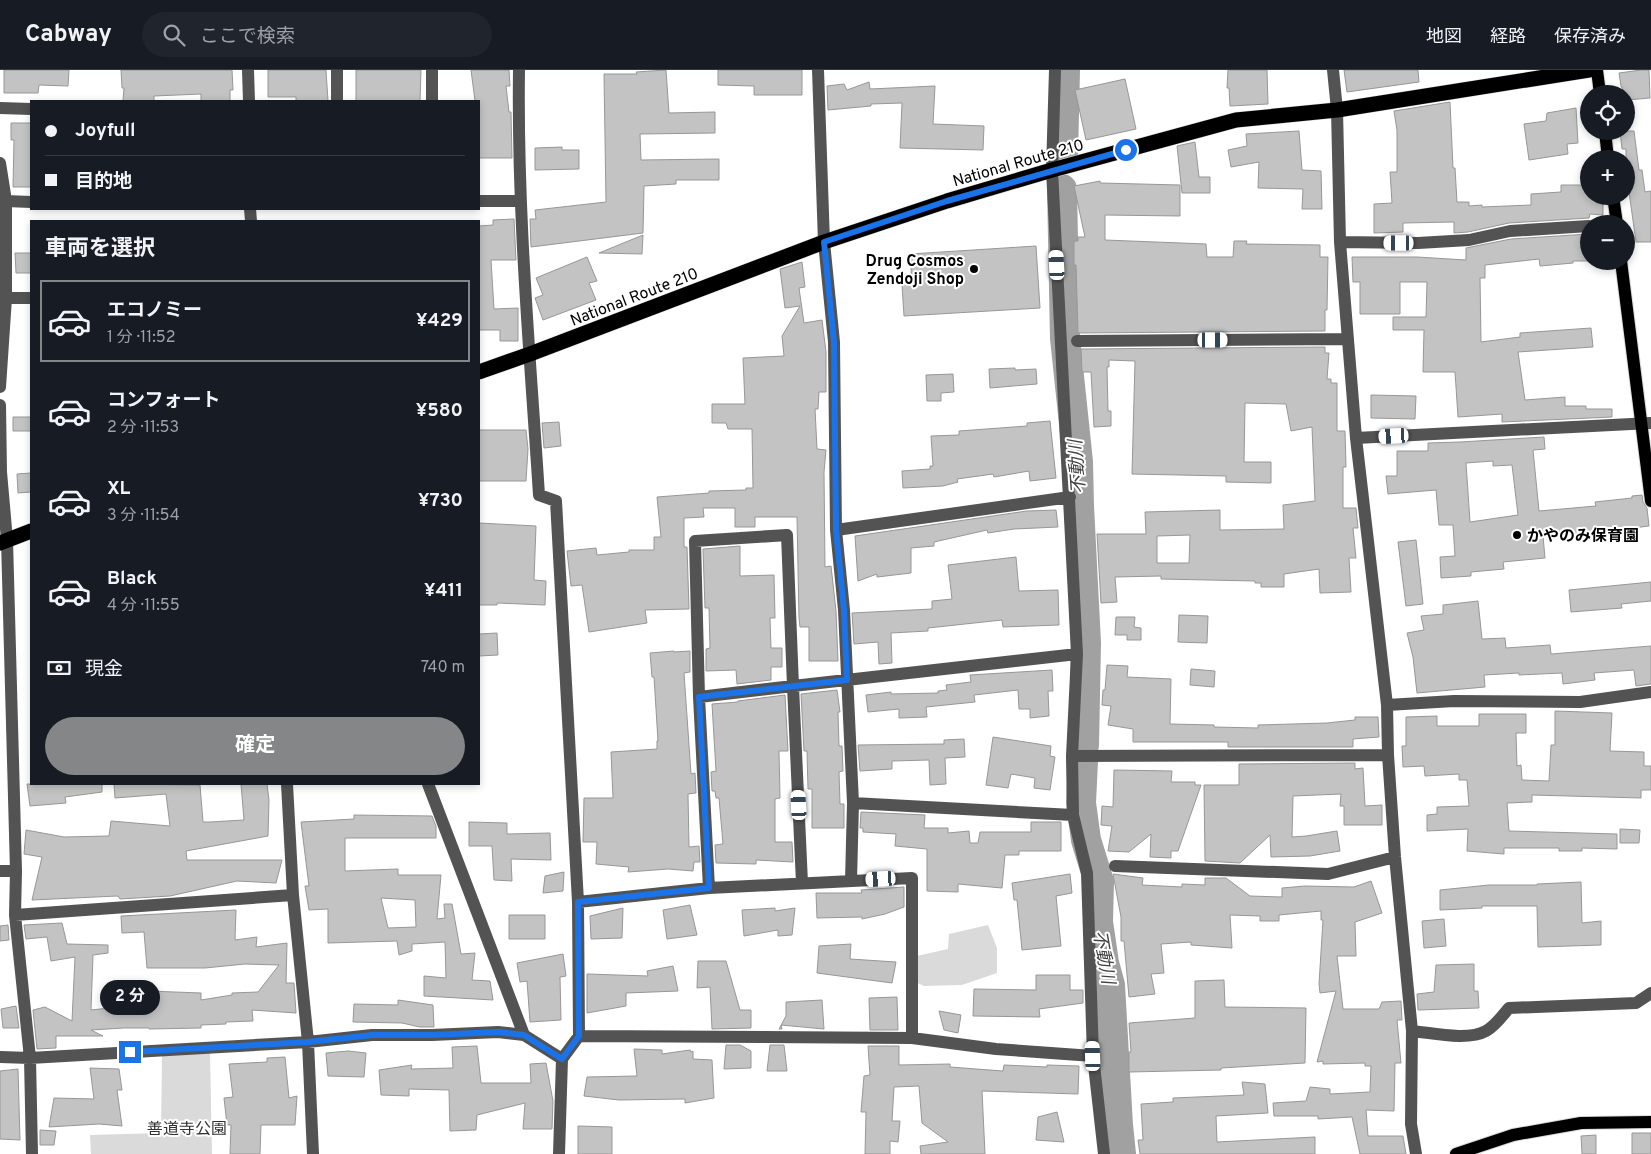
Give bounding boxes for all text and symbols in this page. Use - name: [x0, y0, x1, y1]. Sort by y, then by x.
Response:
- search box: [142, 12, 492, 57]
- text: Cabway: [25, 20, 112, 50]
- icon: search: [160, 21, 188, 49]
- text: ここで検索: [200, 25, 295, 49]
- text: 地図: [1426, 26, 1462, 49]
- text: 経路: [1490, 26, 1526, 49]
- text: 保存済み: [1554, 26, 1626, 49]
- map controls: [1580, 85, 1635, 270]
- button: locate: [1580, 85, 1635, 140]
- text: Joyfull: [75, 119, 136, 143]
- street label: National Route 210: [951, 136, 1086, 192]
- route start: [1115, 139, 1137, 161]
- button: +: [1580, 150, 1635, 205]
- text: 目的地: [75, 170, 132, 194]
- button: −: [1580, 215, 1635, 270]
- text: 車両を選択: [45, 236, 155, 263]
- car: [1384, 236, 1414, 251]
- car: [1048, 250, 1065, 280]
- place label: Drug Cosmos Zendoji Shop: [866, 252, 964, 290]
- marker: Drug Cosmos Zendoji Shop: [968, 263, 980, 275]
- street label: National Route 210: [568, 264, 702, 331]
- icon: car: [47, 299, 92, 344]
- text: エコノミー: [107, 299, 202, 323]
- text: ¥429: [416, 309, 463, 333]
- text: 1 分 · 11:52: [107, 328, 175, 348]
- car: [1198, 333, 1228, 348]
- icon: car: [47, 389, 92, 434]
- text: コンフォート: [107, 389, 220, 413]
- text: ¥580: [416, 399, 463, 423]
- text: 2 分 · 11:53: [107, 418, 179, 438]
- car: [1378, 428, 1409, 444]
- water label: 不動川: [1065, 437, 1092, 495]
- text: XL: [107, 477, 130, 501]
- icon: car: [47, 479, 92, 524]
- text: ¥730: [418, 489, 463, 513]
- text: 3 分 · 11:54: [107, 506, 180, 526]
- place label: かやのみ保育園: [1527, 527, 1639, 547]
- marker: かやのみ保育園: [1511, 529, 1523, 541]
- text: Black: [107, 567, 157, 591]
- icon: car: [47, 569, 92, 614]
- text: ¥411: [424, 579, 463, 603]
- text: 4 分 · 11:55: [107, 596, 180, 616]
- icon: cash: [45, 654, 73, 682]
- text: 現金: [85, 658, 123, 682]
- text: 740 m: [421, 658, 465, 678]
- button: 確定: [45, 717, 465, 775]
- car: [790, 790, 807, 820]
- car: [865, 871, 896, 887]
- water label: 不動川: [1087, 929, 1119, 988]
- callout: 2 分: [100, 980, 160, 1014]
- text: 2 分: [115, 987, 145, 1007]
- route end: [119, 1041, 141, 1063]
- car: [1084, 1041, 1101, 1071]
- park label: 善道寺公園: [147, 1120, 227, 1140]

